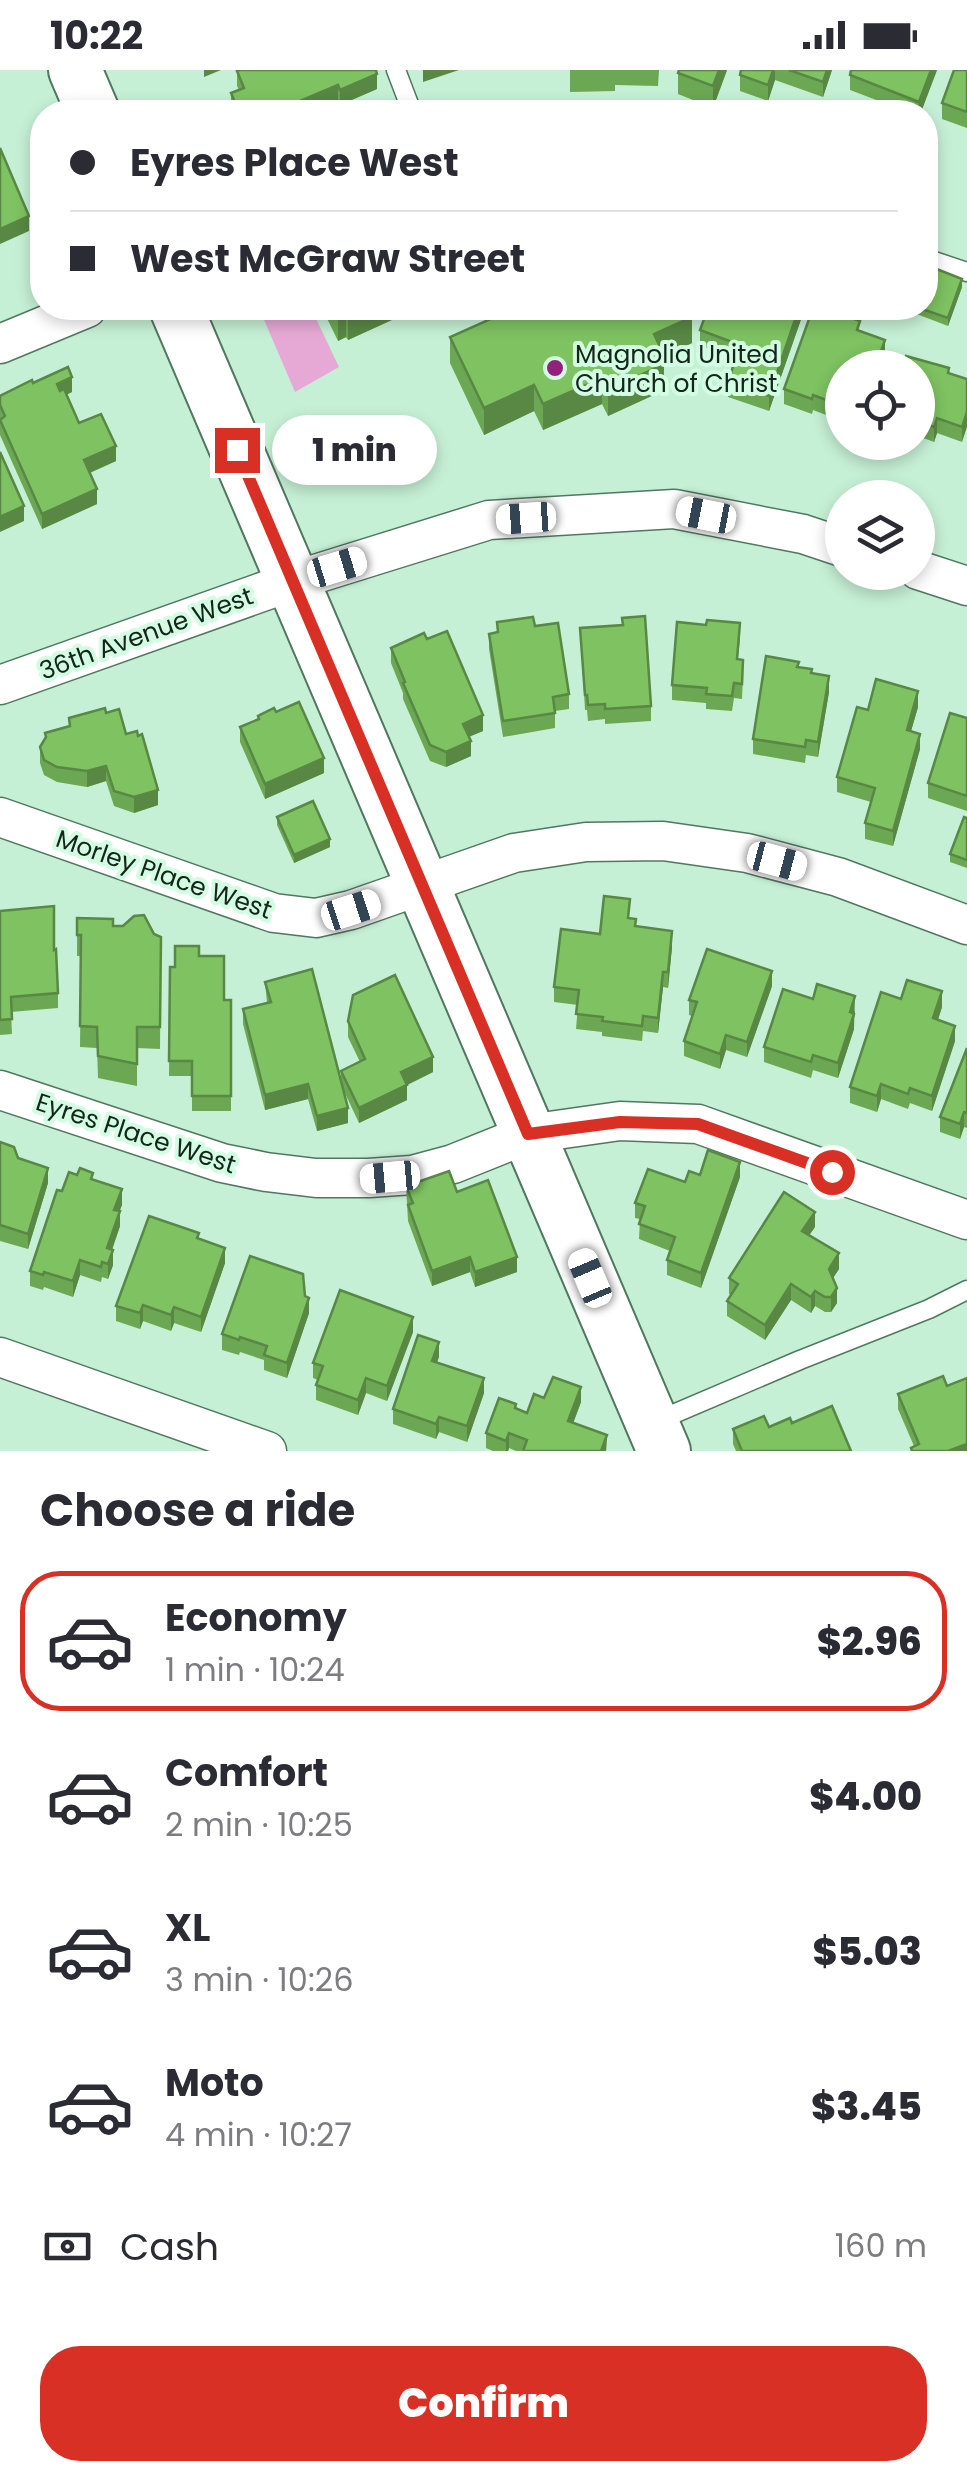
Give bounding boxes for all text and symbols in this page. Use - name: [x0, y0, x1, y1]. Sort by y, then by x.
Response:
- text: 10:22: [50, 9, 143, 62]
- text: Eyres Place West: [130, 136, 459, 189]
- text: West McGraw Street: [130, 232, 525, 285]
- place label: Magnolia United Church of Christ: [575, 337, 779, 401]
- map controls: [825, 350, 935, 590]
- button: locate: [825, 350, 935, 460]
- marker: Magnolia United Church of Christ: [544, 357, 566, 379]
- callout: 1 min: [272, 415, 437, 485]
- text: 1 min: [312, 427, 397, 472]
- route end: [215, 428, 260, 473]
- button: layers: [825, 480, 935, 590]
- car: [674, 495, 738, 535]
- car: [495, 501, 557, 535]
- car: [304, 544, 370, 590]
- street label: 36th Avenue West: [34, 579, 258, 688]
- street label: Morley Place West: [51, 821, 276, 928]
- car: [744, 839, 810, 883]
- car: [318, 886, 384, 934]
- street label: Eyres Place West: [31, 1085, 240, 1182]
- route start: [810, 1150, 855, 1195]
- car: [359, 1159, 421, 1195]
- car: [564, 1245, 616, 1311]
- text: Choose a ride: [40, 1479, 355, 1542]
- text: Economy: [165, 1591, 347, 1644]
- icon: car: [45, 1596, 135, 1686]
- text: $2.96: [817, 1615, 922, 1668]
- text: 1 min · 10:24: [165, 1647, 345, 1692]
- text: Comfort: [165, 1746, 328, 1799]
- icon: car: [45, 1751, 135, 1841]
- text: $4.00: [809, 1770, 922, 1823]
- text: 2 min · 10:25: [165, 1802, 353, 1847]
- text: XL: [165, 1901, 210, 1954]
- icon: car: [45, 1906, 135, 1996]
- text: $5.03: [812, 1925, 922, 1978]
- text: 3 min · 10:26: [165, 1957, 353, 2002]
- text: Moto: [165, 2056, 264, 2109]
- icon: car: [45, 2061, 135, 2151]
- text: $3.45: [811, 2080, 922, 2133]
- text: 4 min · 10:27: [165, 2112, 352, 2157]
- icon: cash: [40, 2219, 95, 2274]
- text: Cash: [120, 2220, 219, 2273]
- text: 160 m: [835, 2223, 927, 2268]
- button: Confirm: [40, 2346, 927, 2461]

